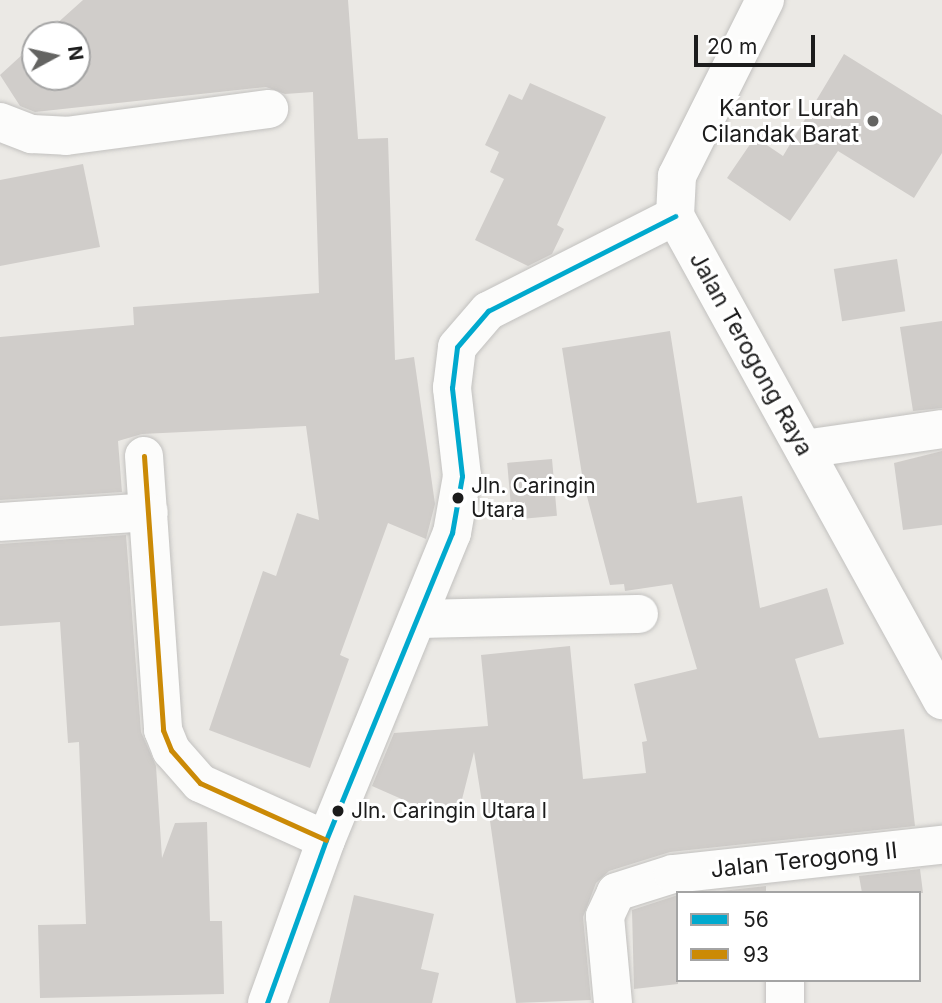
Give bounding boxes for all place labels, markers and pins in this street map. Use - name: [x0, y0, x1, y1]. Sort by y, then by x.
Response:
- place label: Kantor Lurah Cilandak Barat: [701, 94, 859, 148]
- marker: Kantor Lurah Cilandak Barat: [865, 113, 881, 129]
- place label: Jln. Caringin Utara: [471, 473, 596, 523]
- marker: Jln. Caringin Utara: [451, 491, 465, 505]
- place label: Jln. Caringin Utara I: [351, 798, 547, 824]
- marker: Jln. Caringin Utara I: [331, 804, 345, 818]

